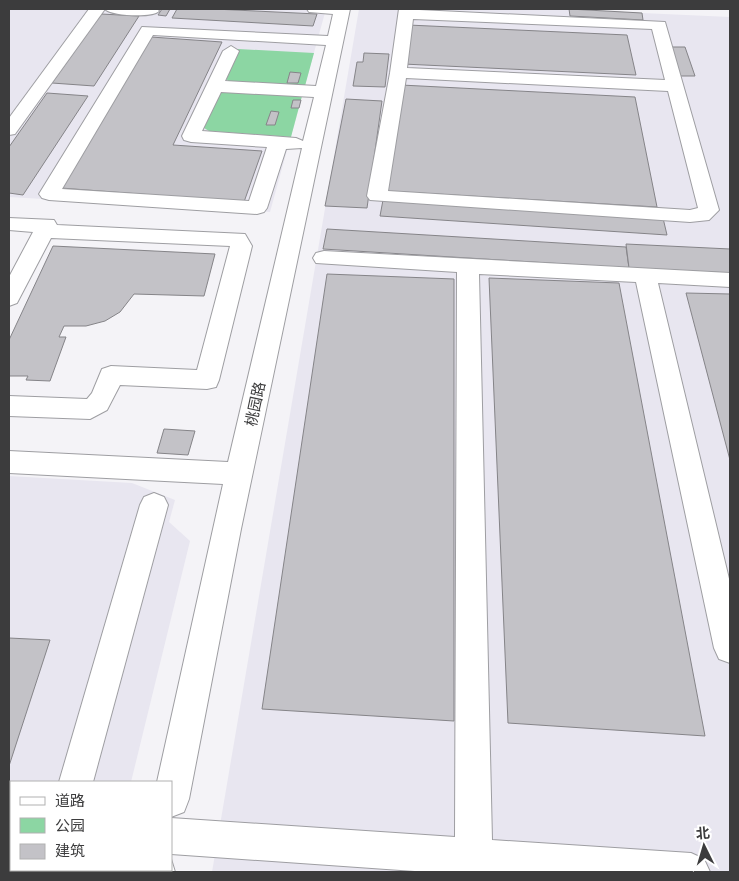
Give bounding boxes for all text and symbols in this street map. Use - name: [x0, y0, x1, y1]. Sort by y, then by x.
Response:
- street label: 桃园路: [241, 380, 269, 428]
- legend: [10, 781, 172, 871]
- text: 道路: [55, 791, 85, 810]
- text: 公园: [55, 816, 85, 835]
- north arrow: [679, 821, 729, 871]
- text: 北: [695, 823, 711, 843]
- text: 建筑: [55, 841, 85, 860]

